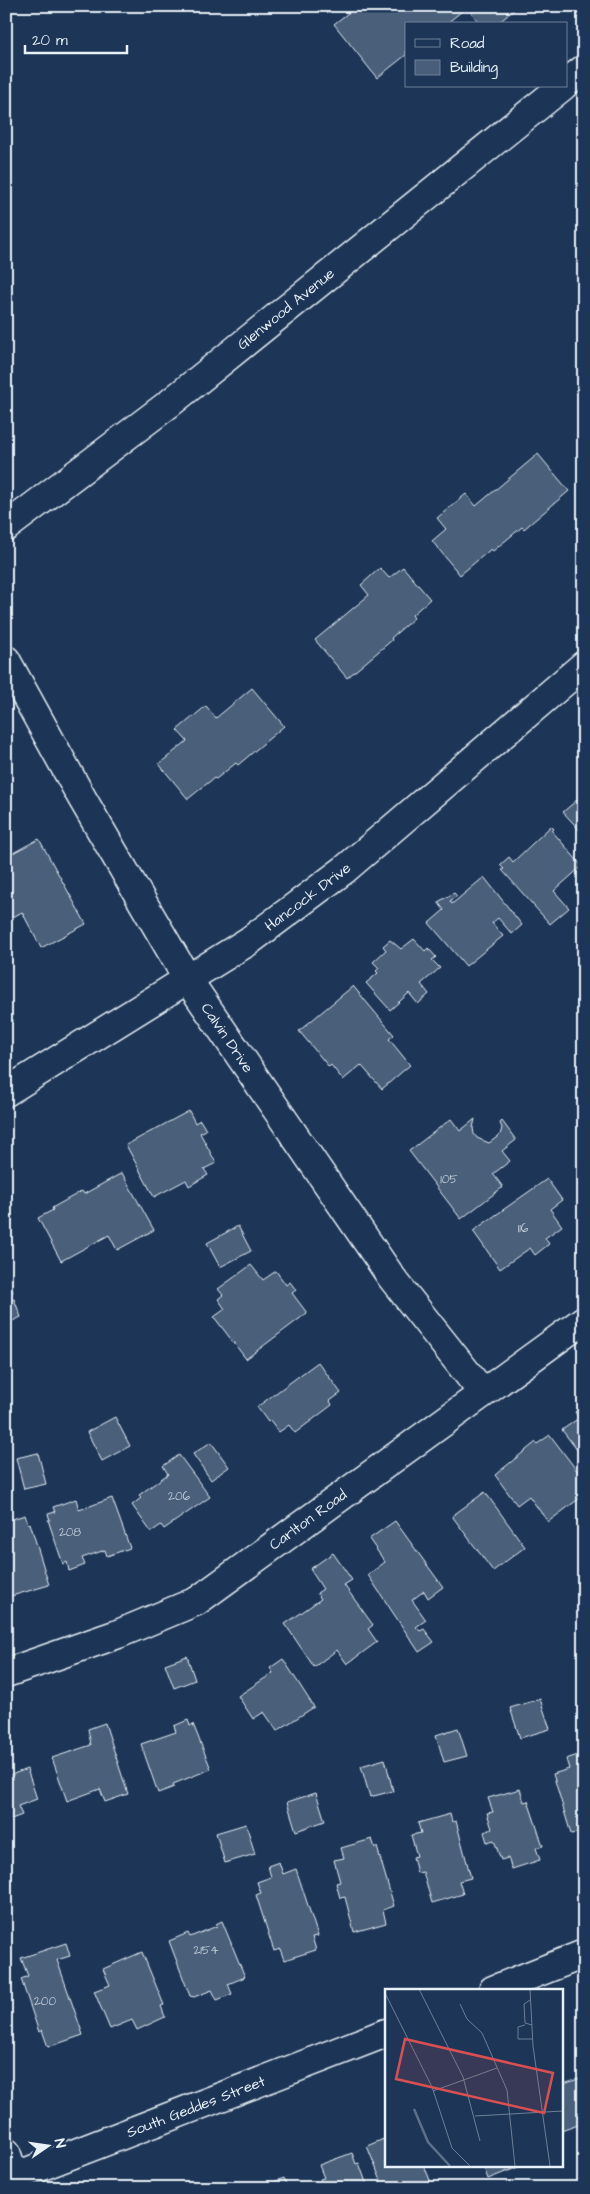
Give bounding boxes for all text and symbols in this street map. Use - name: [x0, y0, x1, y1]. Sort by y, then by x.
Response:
- scale bar: [25, 22, 128, 54]
- legend: [405, 22, 568, 88]
- text: 20 m: [32, 30, 68, 51]
- text: Road: [450, 33, 485, 54]
- text: Building: [450, 57, 498, 79]
- street label: Glenwood Avenue: [233, 263, 339, 355]
- street label: Hancock Drive: [261, 858, 355, 936]
- street label: Calvin Drive: [196, 999, 258, 1077]
- house number: 105: [440, 1171, 458, 1188]
- house number: 116: [518, 1220, 529, 1237]
- street label: Carlton Road: [265, 1484, 351, 1555]
- house number: 206: [168, 1488, 190, 1505]
- house number: 208: [59, 1524, 81, 1541]
- house number: 2154: [193, 1942, 219, 1959]
- inset map: [385, 1989, 562, 2166]
- house number: 200: [34, 1993, 56, 2010]
- street label: South Geddes Street: [124, 2071, 268, 2143]
- north arrow: [22, 2122, 72, 2172]
- text: N: [49, 2137, 70, 2150]

